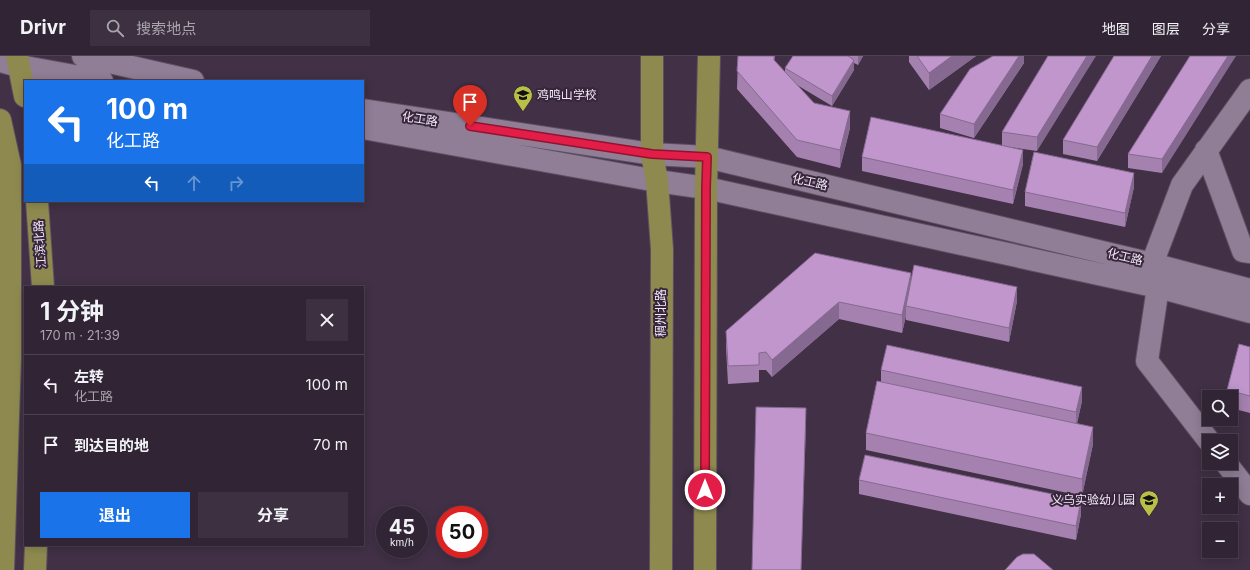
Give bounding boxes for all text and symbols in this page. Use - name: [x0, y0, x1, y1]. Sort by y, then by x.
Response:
- search box: [90, 10, 370, 46]
- text: Drivr: [20, 16, 66, 39]
- icon: search: [104, 17, 126, 39]
- text: 搜索地点: [136, 19, 196, 38]
- text: 地图: [1102, 20, 1130, 37]
- text: 图层: [1152, 20, 1180, 37]
- text: 分享: [1202, 20, 1230, 37]
- school or university icon: 鸡鸣山学校: [512, 84, 534, 112]
- pin: [453, 85, 487, 126]
- place label: 鸡鸣山学校: [537, 87, 597, 102]
- icon: arrive: [459, 91, 481, 113]
- text: 100 m: [106, 92, 188, 126]
- icon: left: [40, 96, 92, 148]
- street label: 化工路: [401, 108, 439, 129]
- text: 化工路: [106, 130, 160, 151]
- street label: 化工路: [791, 170, 829, 193]
- icon: left: [141, 172, 163, 194]
- icon: ahead: [183, 172, 205, 194]
- icon: right: [225, 172, 247, 194]
- street label: 江滨北路: [30, 220, 49, 269]
- street label: 化工路: [1106, 245, 1144, 268]
- street label: 稠州北路: [653, 289, 668, 337]
- text: 1 分钟: [40, 297, 104, 326]
- button: close: [306, 299, 348, 341]
- text: 170 m · 21:39: [40, 327, 120, 343]
- text: 左转: [74, 367, 104, 386]
- icon: left: [40, 374, 62, 396]
- text: 100 m: [306, 375, 348, 394]
- text: 化工路: [74, 388, 113, 404]
- map controls: [1202, 390, 1238, 558]
- button: search: [1202, 390, 1238, 426]
- icon: arrive: [40, 434, 62, 456]
- button: layers: [1202, 434, 1238, 470]
- text: 70 m: [313, 435, 348, 454]
- text: 到达目的地: [74, 436, 149, 455]
- position arrow: [684, 469, 726, 511]
- button: +: [1202, 478, 1238, 514]
- school or university icon: 义乌实验幼儿园: [1138, 489, 1160, 517]
- button: 退出: [40, 492, 190, 538]
- button: 分享: [198, 492, 348, 538]
- place label: 义乌实验幼儿园: [1051, 492, 1135, 507]
- speed limit sign: 50: [436, 506, 488, 558]
- text: 45: [389, 515, 415, 539]
- button: −: [1202, 522, 1238, 558]
- text: km/h: [390, 536, 414, 548]

